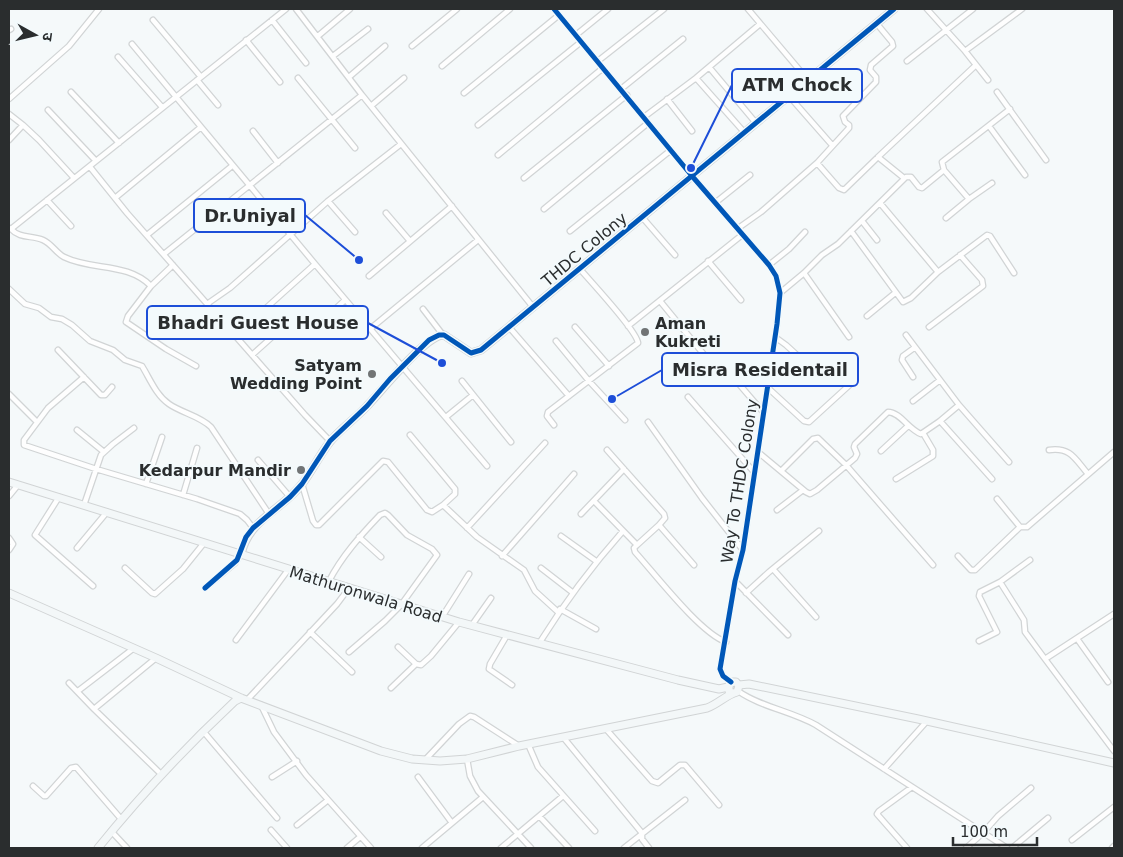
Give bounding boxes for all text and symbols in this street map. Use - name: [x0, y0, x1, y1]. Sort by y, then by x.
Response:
- north arrow: [10, 10, 60, 60]
- text: उ: [39, 32, 56, 43]
- callout: ATM Chock: [732, 69, 862, 102]
- text: ATM Chock: [742, 74, 853, 95]
- callout: Dr.Uniyal: [194, 199, 305, 232]
- text: Dr.Uniyal: [204, 205, 296, 226]
- street label: THDC Colony: [537, 208, 631, 291]
- callout: Bhadri Guest House: [147, 306, 368, 339]
- text: Bhadri Guest House: [157, 312, 359, 333]
- place label: Aman Kukreti: [655, 314, 721, 351]
- marker: Aman Kukreti: [639, 326, 651, 338]
- callout: Misra Residentail: [662, 353, 858, 386]
- place label: Satyam Wedding Point: [230, 356, 362, 393]
- text: Misra Residentail: [672, 359, 848, 380]
- marker: Satyam Wedding Point: [366, 368, 378, 380]
- street label: Way To THDC Colony: [717, 397, 762, 565]
- place label: Kedarpur Mandir: [139, 461, 291, 480]
- marker: Kedarpur Mandir: [295, 464, 307, 476]
- street label: Mathuronwala Road: [287, 562, 445, 627]
- scale bar: [953, 814, 1037, 846]
- text: 100 m: [960, 823, 1008, 841]

